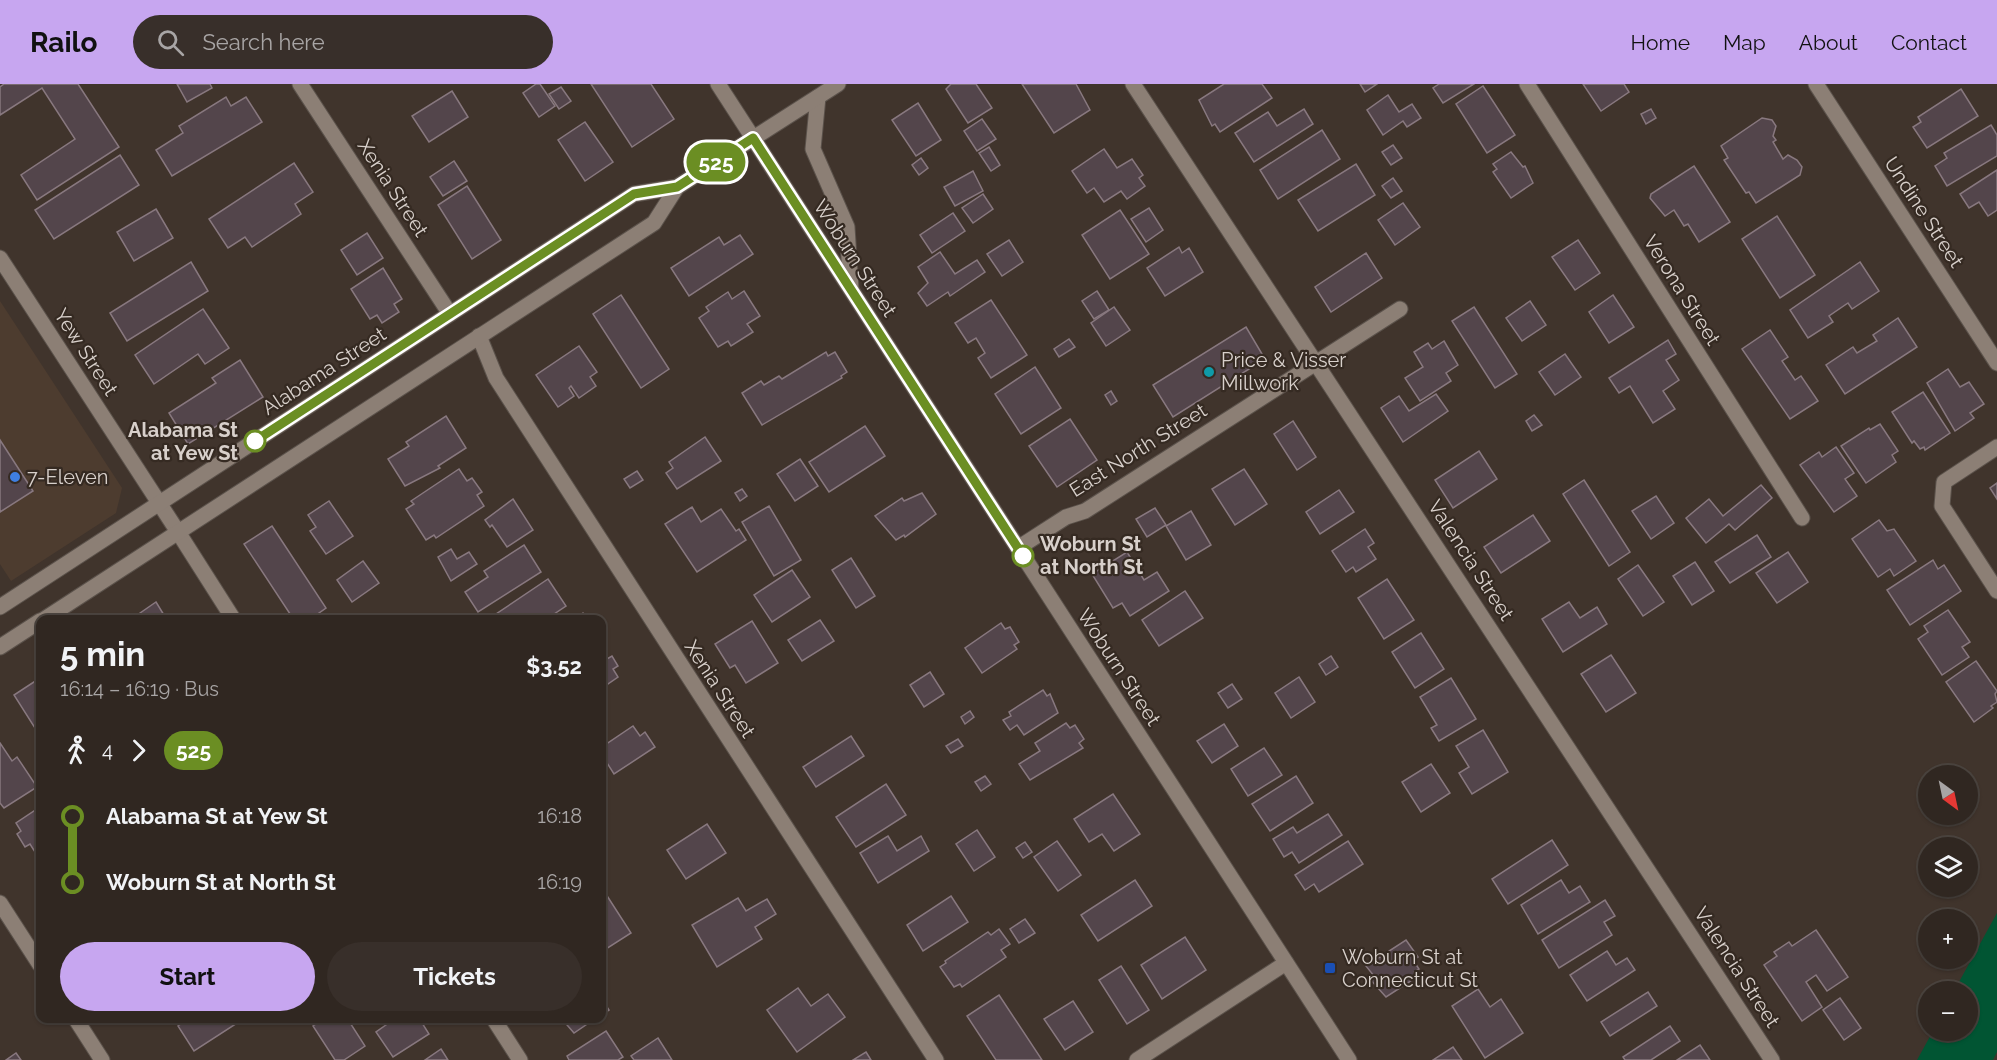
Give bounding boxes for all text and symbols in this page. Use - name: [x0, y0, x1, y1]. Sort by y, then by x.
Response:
- search box: [133, 15, 553, 69]
- text: Railo: [30, 26, 97, 59]
- icon: search: [154, 26, 187, 59]
- text: Search here: [202, 29, 325, 55]
- text: Home: [1631, 30, 1690, 55]
- text: Map: [1723, 30, 1766, 55]
- text: About: [1799, 30, 1858, 55]
- text: Contact: [1891, 30, 1967, 55]
- street label: Xenia Street: [353, 135, 433, 241]
- line badge: 525: [682, 142, 750, 182]
- text: 525: [698, 150, 734, 175]
- street label: Undine Street: [1879, 152, 1969, 272]
- street label: Woburn Street: [808, 195, 902, 321]
- street label: Verona Street: [1639, 230, 1726, 350]
- street label: Yew Street: [49, 304, 123, 400]
- street label: Alabama Street: [258, 322, 391, 420]
- place label: Price & Visser Millwork: [1221, 348, 1346, 395]
- marker: Price & Visser Millwork: [1202, 365, 1216, 379]
- street label: East North Street: [1065, 398, 1211, 502]
- place label: Alabama St at Yew St: [128, 418, 238, 465]
- marker: Alabama St at Yew St: [244, 430, 266, 452]
- place label: 7-Eleven: [27, 465, 108, 489]
- marker: 7-Eleven: [8, 470, 22, 484]
- street label: Valencia Street: [1423, 495, 1519, 625]
- place label: Woburn St at North St: [1040, 532, 1143, 579]
- marker: Woburn St at North St: [1012, 545, 1034, 567]
- street label: Woburn Street: [1072, 604, 1166, 730]
- text: 5 min: [60, 635, 145, 674]
- street label: Xenia Street: [680, 636, 760, 742]
- text: $3.52: [526, 653, 582, 679]
- text: 16:14 – 16:19 · Bus: [60, 677, 219, 701]
- icon: walk: [60, 734, 93, 767]
- icon: forward: [122, 734, 155, 767]
- text: 4: [102, 738, 113, 762]
- text: 525: [176, 738, 211, 763]
- north arrow: [1918, 765, 1978, 825]
- map controls: [1918, 765, 1978, 1041]
- text: Alabama St at Yew St: [106, 803, 328, 829]
- text: 16:18: [537, 804, 582, 828]
- button: layers: [1918, 837, 1978, 897]
- text: Woburn St at North St: [106, 869, 336, 895]
- text: 16:19: [537, 870, 582, 894]
- street label: Valencia Street: [1689, 902, 1785, 1032]
- button: +: [1918, 909, 1978, 969]
- button: Start: [60, 942, 315, 1011]
- button: Tickets: [327, 942, 582, 1011]
- place label: Woburn St at Connecticut St: [1342, 945, 1478, 992]
- marker: Woburn St at Connecticut St: [1323, 961, 1337, 975]
- button: −: [1918, 981, 1978, 1041]

